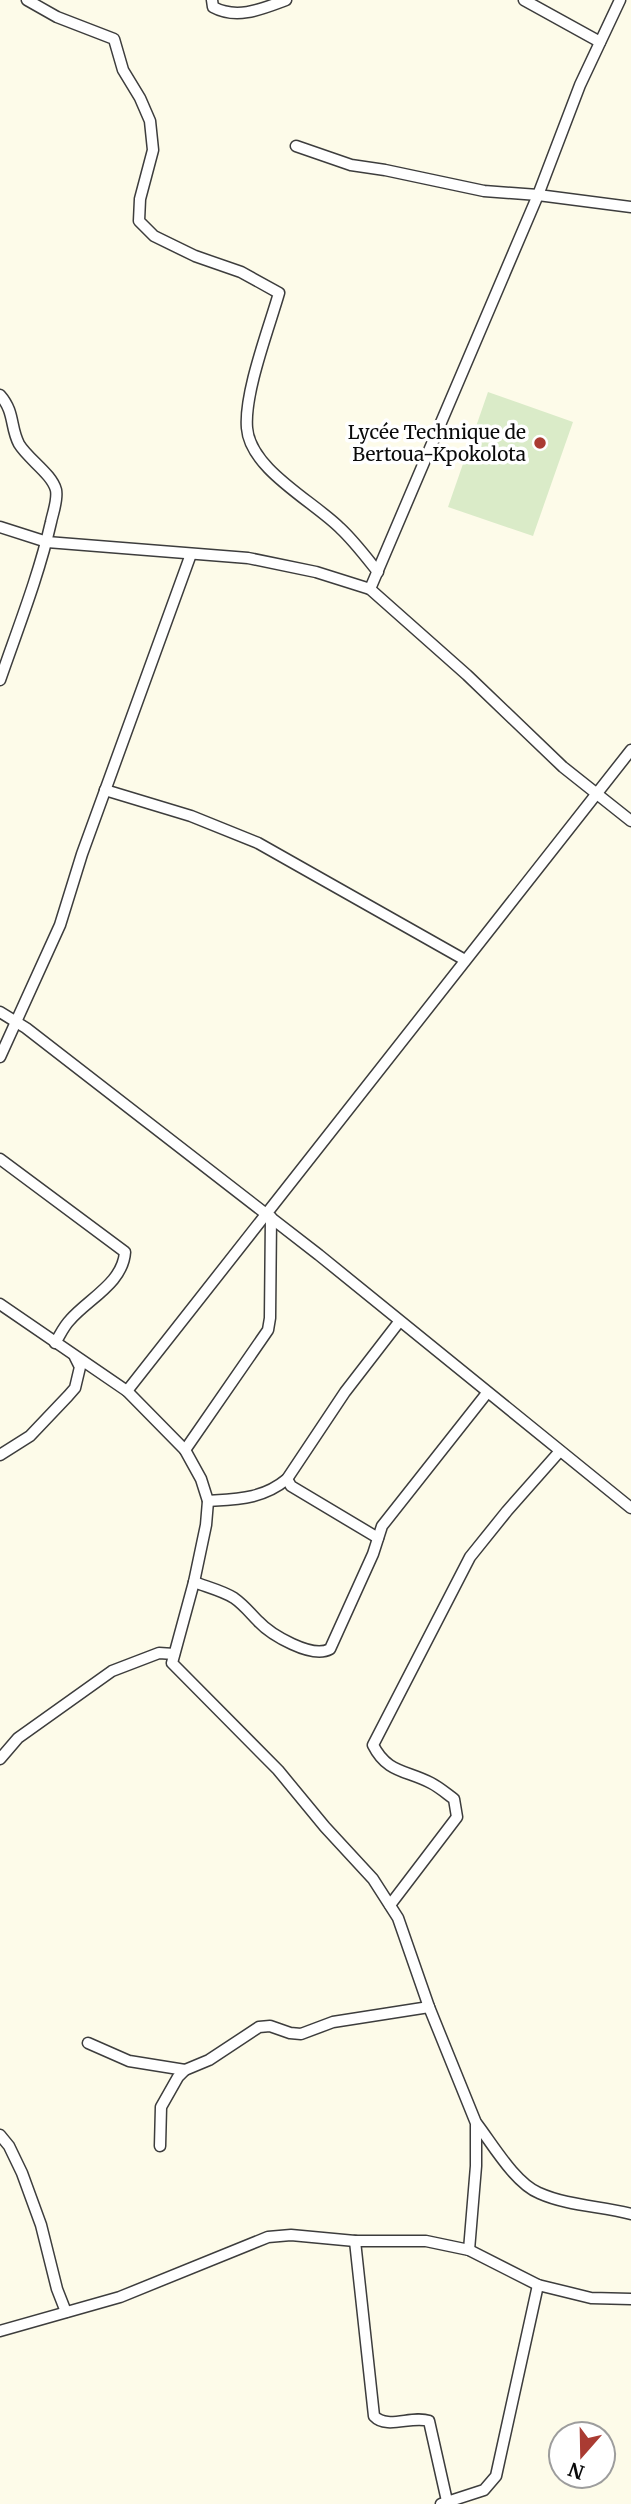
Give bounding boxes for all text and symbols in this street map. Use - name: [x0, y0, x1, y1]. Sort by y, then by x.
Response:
- place label: Lycée Technique de Bertoua-Kpokolota: [348, 420, 526, 466]
- marker: Lycée Technique de Bertoua-Kpokolota: [532, 435, 548, 451]
- north arrow: [547, 2420, 617, 2490]
- text: N: [565, 2457, 587, 2485]

